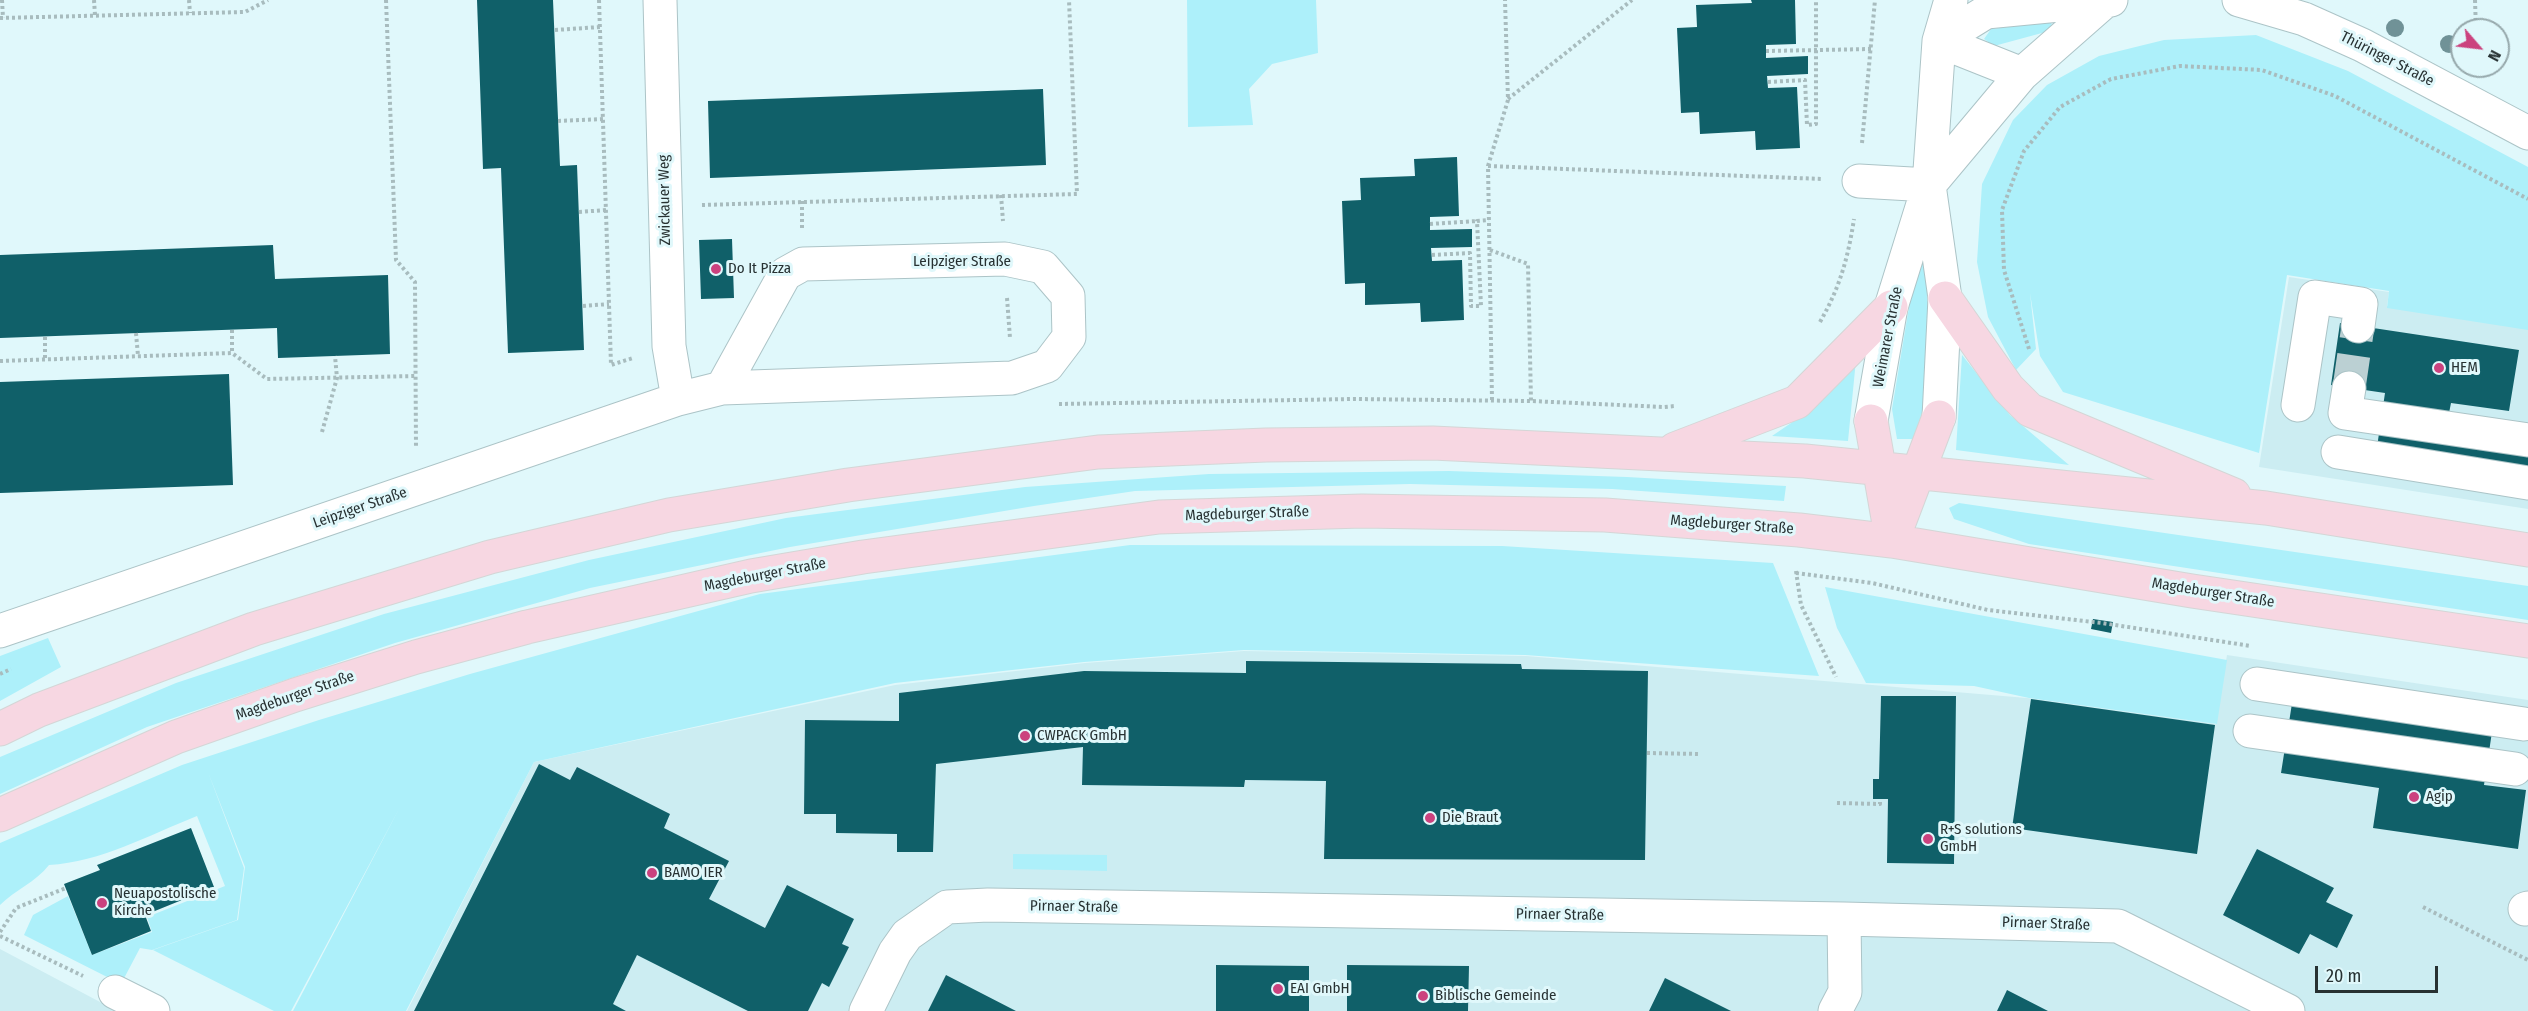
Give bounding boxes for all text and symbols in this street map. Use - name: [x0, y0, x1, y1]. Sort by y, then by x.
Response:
- north arrow: [2450, 18, 2510, 78]
- street label: Thüringer Straße: [2337, 28, 2437, 90]
- text: N: [2484, 47, 2505, 64]
- street label: Zwickauer Weg: [655, 155, 675, 245]
- street label: Leipziger Straße: [913, 253, 1011, 271]
- place label: Do It Pizza: [728, 260, 791, 278]
- marker: Do It Pizza: [709, 262, 723, 276]
- street label: Weimarer Straße: [1869, 285, 1907, 389]
- place label: HEM: [2451, 359, 2478, 377]
- marker: HEM: [2432, 361, 2446, 375]
- street label: Leipziger Straße: [311, 484, 409, 532]
- street label: Magdeburger Straße: [1185, 503, 1309, 525]
- street label: Magdeburger Straße: [1670, 512, 1794, 538]
- street label: Magdeburger Straße: [702, 554, 828, 596]
- street label: Magdeburger Straße: [2150, 574, 2276, 612]
- street label: Magdeburger Straße: [234, 667, 356, 725]
- place label: CWPACK GmbH: [1037, 727, 1127, 745]
- marker: CWPACK GmbH: [1018, 729, 1032, 743]
- place label: Agip: [2426, 788, 2453, 806]
- marker: Agip: [2407, 790, 2421, 804]
- place label: Die Braut: [1442, 809, 1499, 827]
- marker: Die Braut: [1423, 811, 1437, 825]
- place label: R+S solutions GmbH: [1940, 821, 2022, 856]
- marker: R+S solutions GmbH: [1921, 832, 1935, 846]
- place label: BAMO IER: [664, 864, 723, 882]
- marker: BAMO IER: [645, 866, 659, 880]
- place label: Neuapostolische Kirche: [114, 885, 216, 920]
- marker: Neuapostolische Kirche: [95, 896, 109, 910]
- street label: Pirnaer Straße: [1030, 897, 1118, 917]
- street label: Pirnaer Straße: [1516, 905, 1604, 925]
- street label: Pirnaer Straße: [2002, 913, 2090, 935]
- scale bar: [2318, 954, 2441, 992]
- text: 20 m: [2326, 965, 2361, 987]
- place label: EAI GmbH: [1290, 980, 1350, 998]
- marker: EAI GmbH: [1271, 982, 1285, 996]
- place label: Biblische Gemeinde: [1435, 987, 1556, 1005]
- marker: Biblische Gemeinde: [1416, 989, 1430, 1003]

